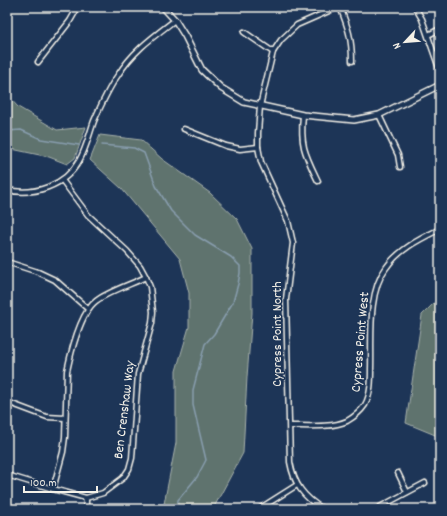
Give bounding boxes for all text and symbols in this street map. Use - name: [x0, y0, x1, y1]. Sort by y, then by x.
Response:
- north arrow: [385, 22, 425, 62]
- text: N: [389, 39, 406, 51]
- street label: Cypress Point North: [268, 281, 288, 387]
- street label: Cypress Point West: [347, 291, 375, 393]
- street label: Ben Crenshaw Way: [109, 360, 141, 460]
- scale bar: [24, 468, 97, 494]
- text: 100 m: [30, 475, 57, 492]

